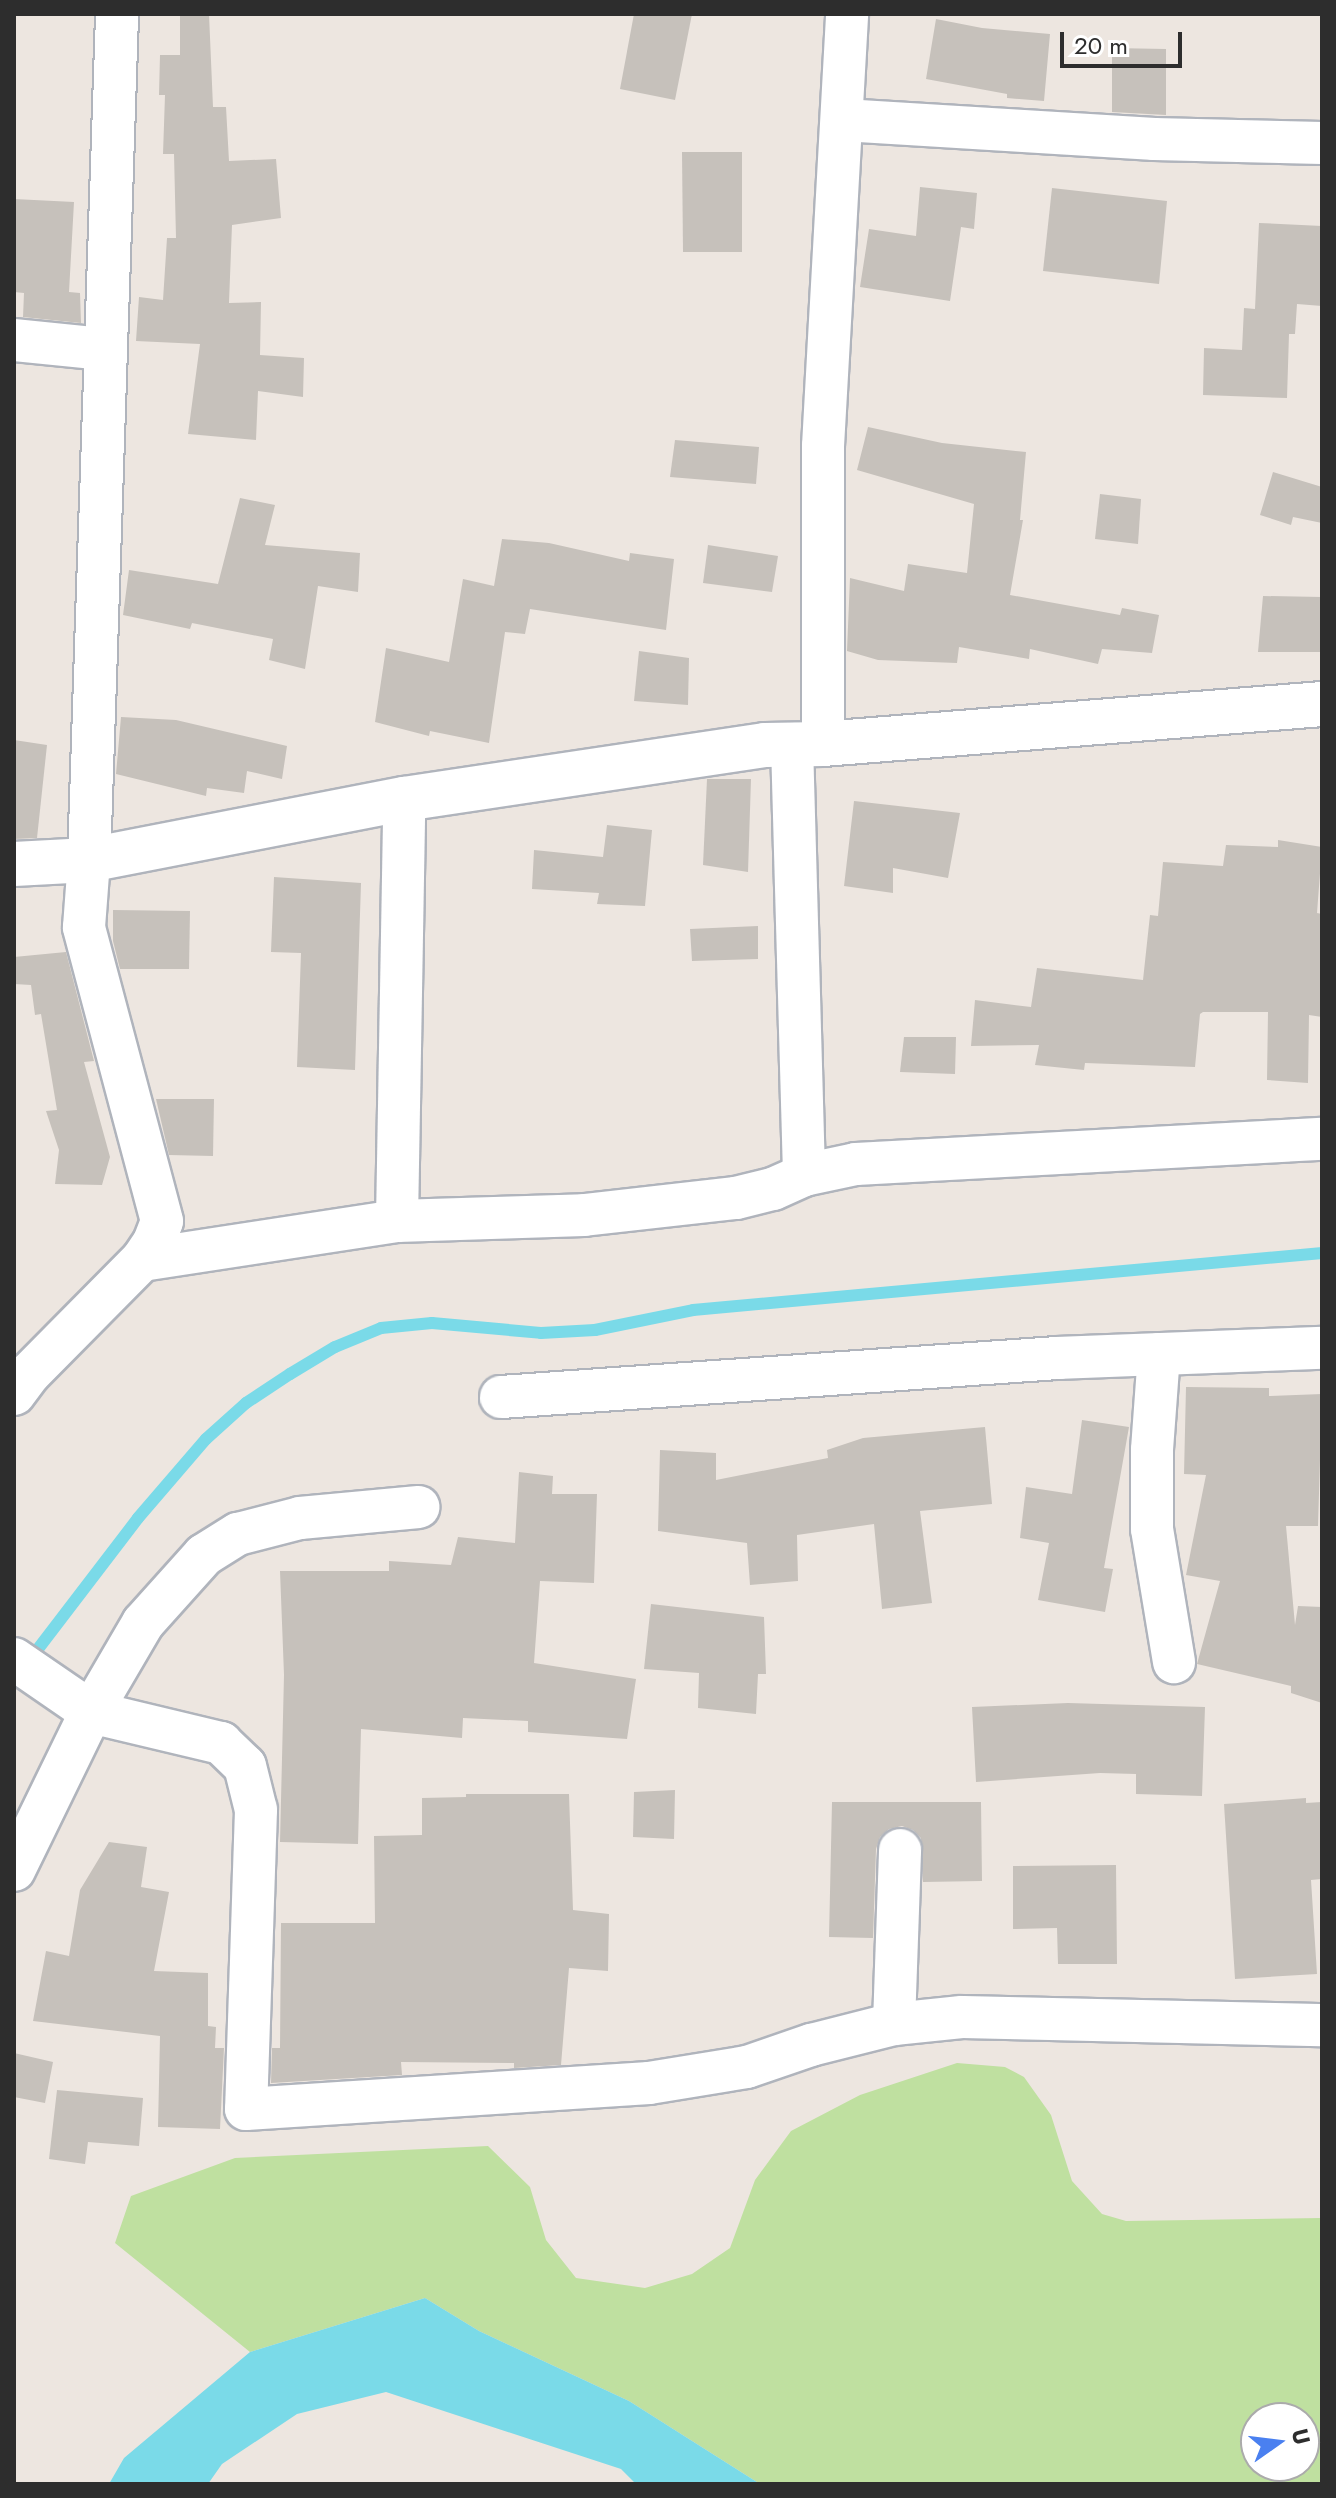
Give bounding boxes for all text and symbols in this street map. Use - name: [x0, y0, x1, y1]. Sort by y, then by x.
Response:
- scale bar: [1064, 16, 1186, 66]
- text: 20 m: [1074, 28, 1128, 63]
- north arrow: [1240, 2402, 1320, 2482]
- text: U: [1284, 2425, 1319, 2448]

